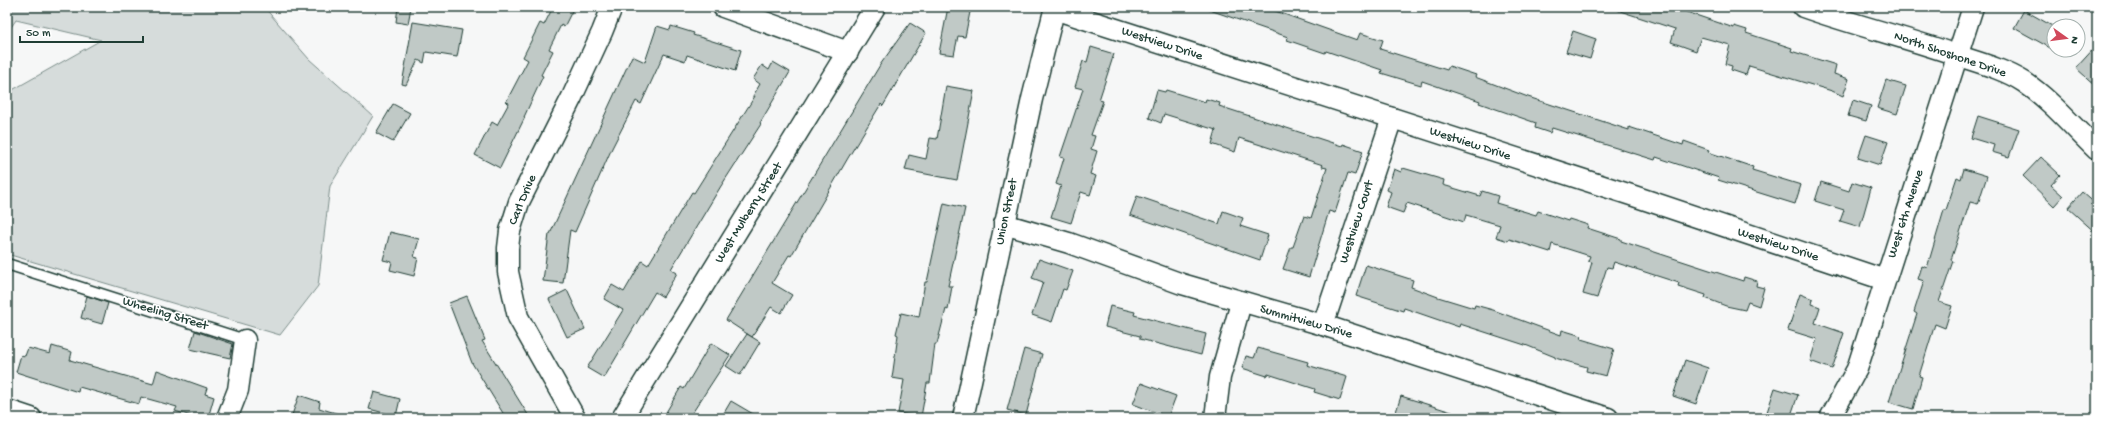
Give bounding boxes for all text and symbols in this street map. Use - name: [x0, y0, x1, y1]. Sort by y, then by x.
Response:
- scale bar: [20, 18, 143, 44]
- north arrow: [2046, 18, 2086, 58]
- street label: Westview Drive: [1119, 24, 1205, 64]
- text: 50 m: [26, 27, 51, 41]
- street label: North Shoshone Drive: [1892, 29, 2008, 81]
- text: N: [2067, 35, 2080, 45]
- street label: Westview Drive: [1427, 124, 1513, 164]
- street label: West Mulberry Street: [712, 158, 787, 266]
- street label: West 6th Avenue: [1885, 168, 1927, 260]
- street label: Carl Drive: [506, 172, 540, 227]
- street label: Union Street: [993, 176, 1022, 246]
- street label: Westview Court: [1337, 177, 1378, 265]
- street label: Westview Drive: [1735, 225, 1821, 265]
- street label: Wheeling Street: [121, 294, 211, 335]
- street label: Summitview Drive: [1258, 302, 1354, 342]

